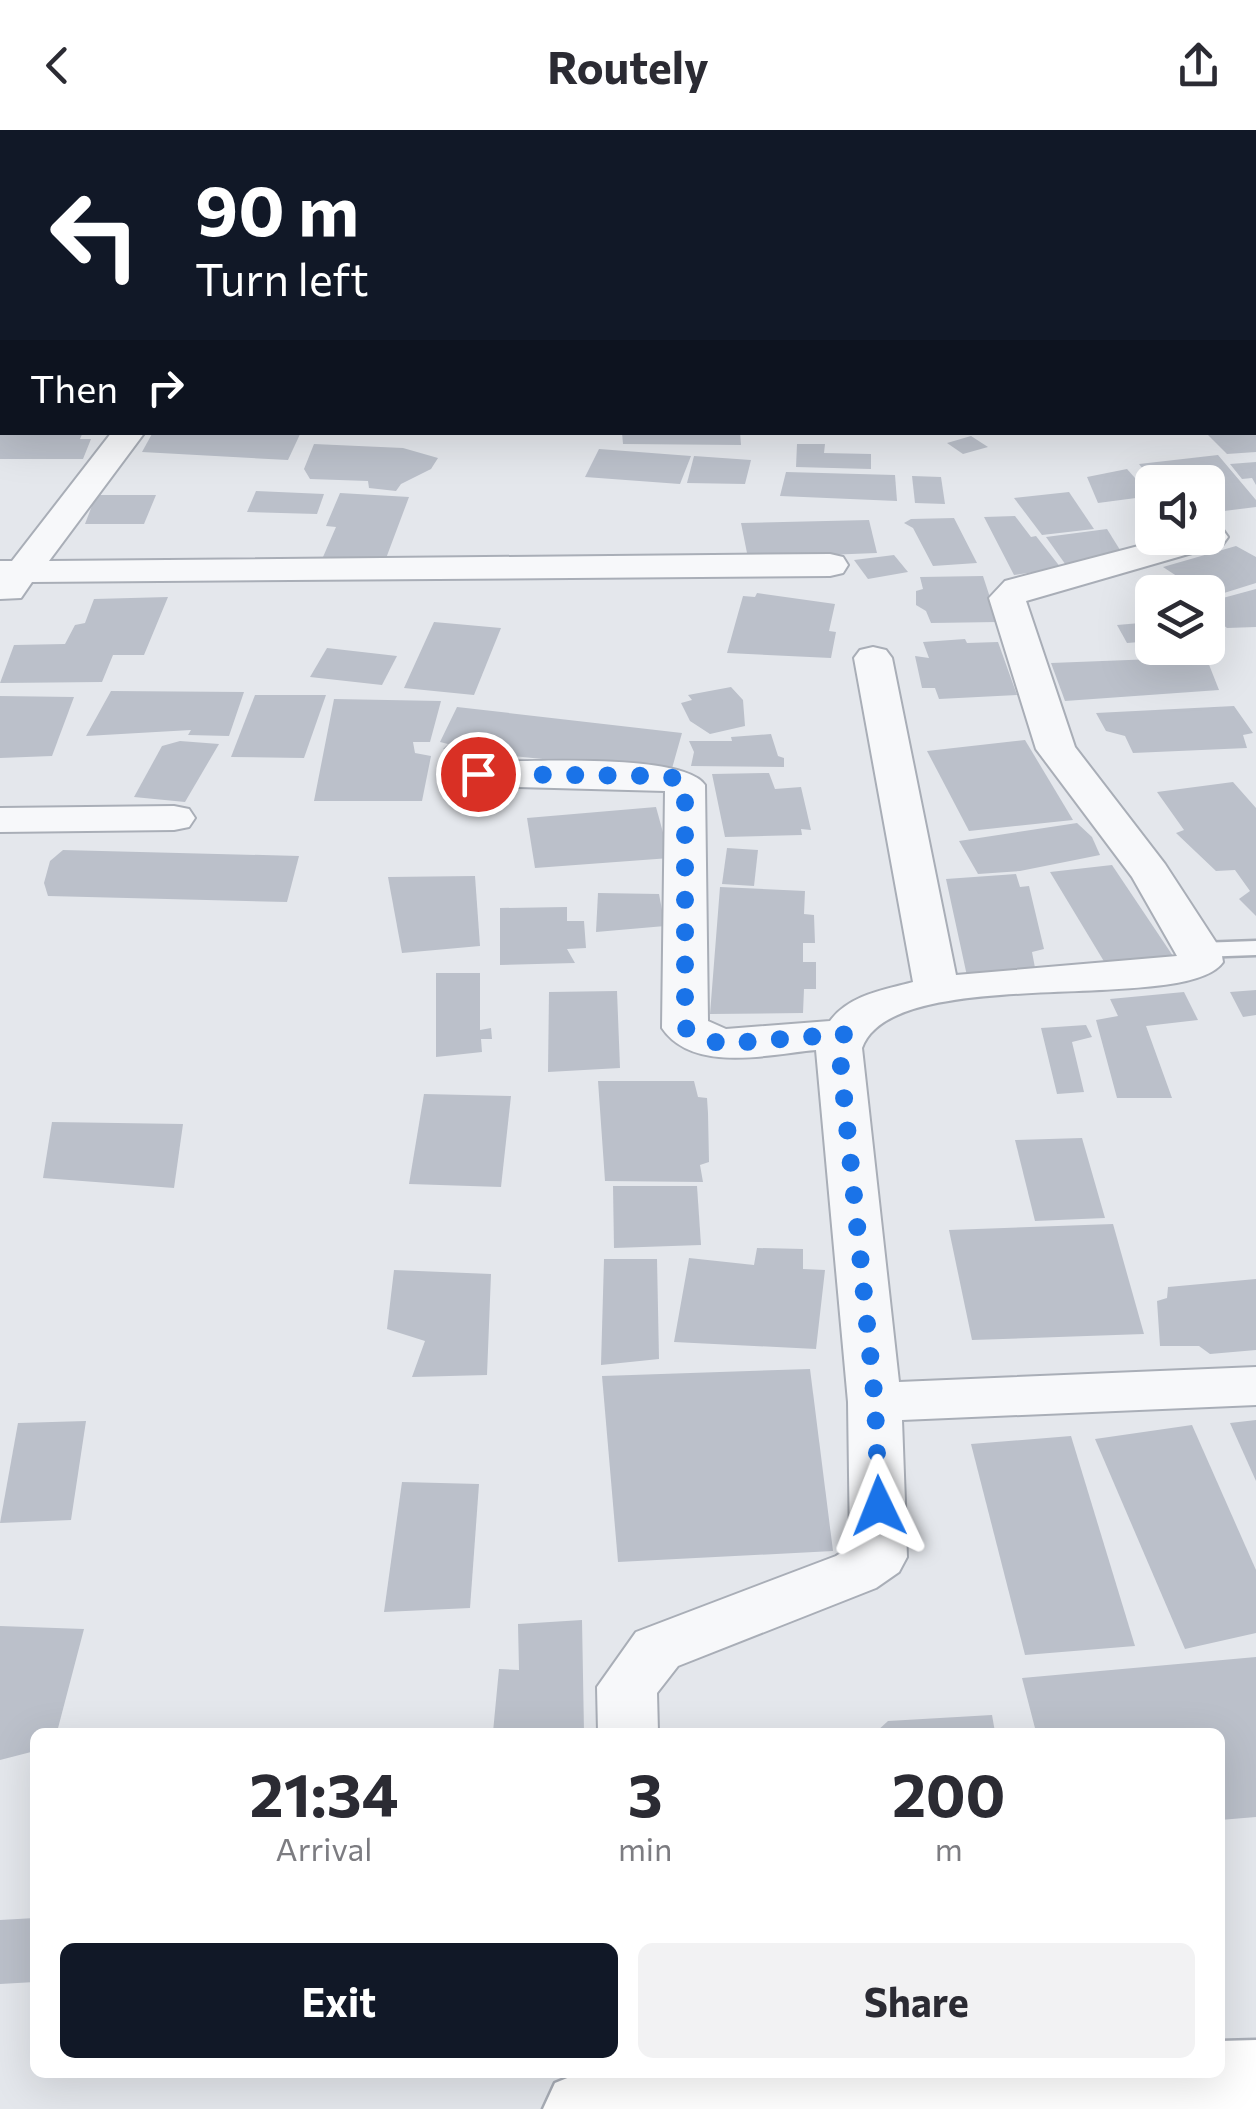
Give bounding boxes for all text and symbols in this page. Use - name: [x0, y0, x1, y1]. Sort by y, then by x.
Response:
- icon: back: [30, 38, 85, 93]
- text: Routely: [547, 38, 709, 93]
- icon: share: [1171, 38, 1226, 93]
- text: 90 m: [195, 165, 359, 250]
- icon: left: [30, 170, 160, 300]
- text: Turn left: [195, 250, 369, 305]
- icon: right: [138, 360, 193, 415]
- text: Then: [30, 364, 118, 411]
- map controls: [1135, 465, 1225, 665]
- button: sound: [1135, 465, 1225, 555]
- button: layers: [1135, 575, 1225, 665]
- pin: [436, 732, 521, 817]
- icon: arrive: [451, 747, 506, 802]
- position arrow: [827, 1454, 931, 1558]
- text: 21:34: [250, 1756, 398, 1829]
- text: 3: [628, 1756, 663, 1829]
- text: 200: [892, 1756, 1005, 1829]
- text: Arrival: [276, 1828, 372, 1868]
- text: min: [618, 1828, 672, 1868]
- text: m: [935, 1828, 963, 1868]
- button: Exit: [60, 1943, 618, 2058]
- button: Share: [638, 1943, 1195, 2058]

